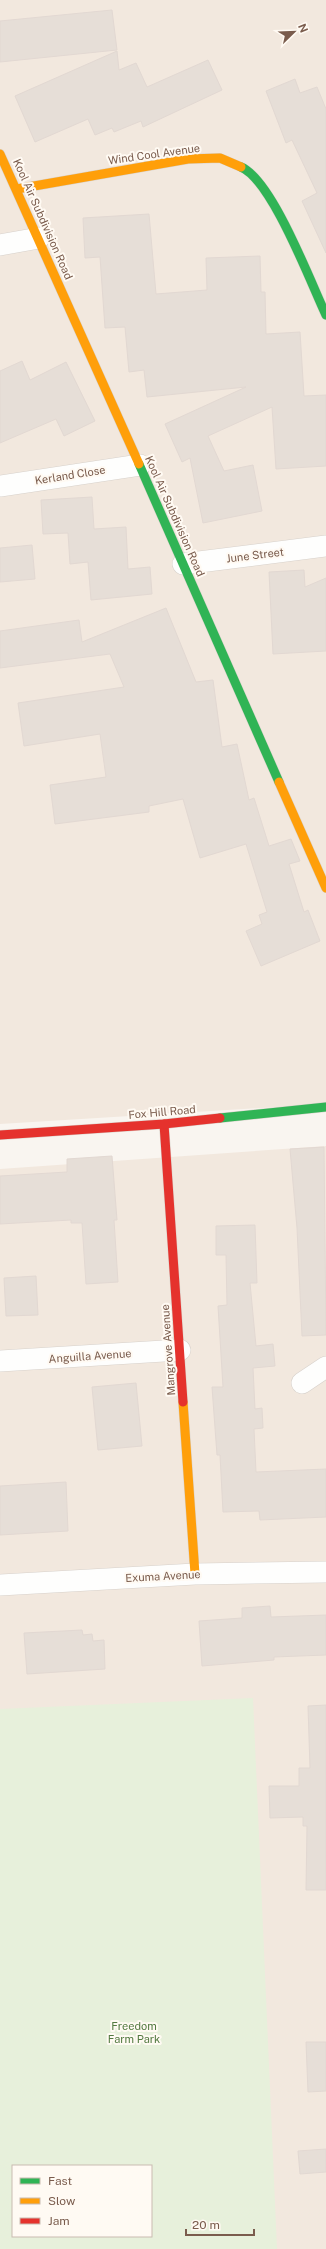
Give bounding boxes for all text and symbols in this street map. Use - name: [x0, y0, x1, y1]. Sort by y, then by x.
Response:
- north arrow: [274, 12, 314, 52]
- text: N: [296, 22, 310, 34]
- street label: Wind Cool Avenue: [107, 142, 201, 166]
- street label: Kool Air Subdivision Road: [11, 157, 75, 281]
- street label: Kool Air Subdivision Road: [143, 454, 207, 578]
- street label: Kerland Close: [34, 463, 106, 487]
- street label: June Street: [225, 546, 285, 564]
- street label: Fox Hill Road: [128, 1103, 196, 1121]
- street label: Mangrove Avenue: [159, 1304, 177, 1396]
- street label: Anguilla Avenue: [48, 1347, 132, 1365]
- street label: Exuma Avenue: [125, 1568, 201, 1584]
- park label: Freedom Farm Park: [108, 2020, 160, 2045]
- legend: [12, 2165, 152, 2237]
- text: Fast: [48, 2174, 73, 2188]
- text: Slow: [48, 2194, 76, 2208]
- scale bar: [186, 2211, 254, 2237]
- text: Jam: [48, 2214, 70, 2228]
- text: 20 m: [192, 2218, 220, 2232]

